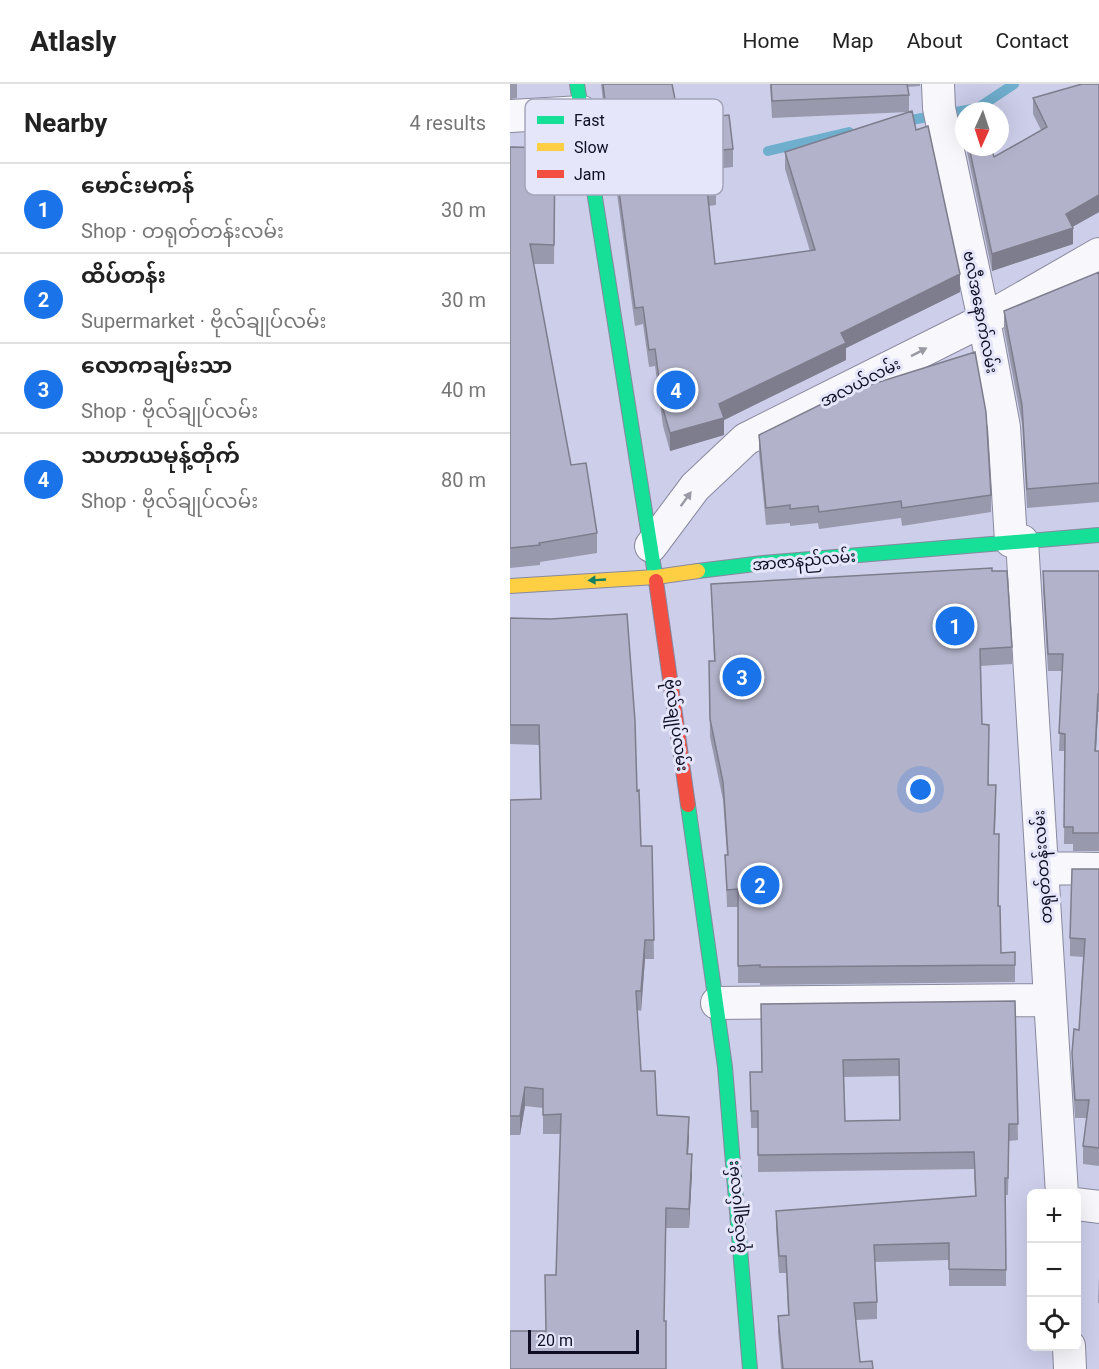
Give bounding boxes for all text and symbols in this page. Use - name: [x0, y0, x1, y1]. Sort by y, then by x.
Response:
- text: Atlasly: [30, 25, 116, 58]
- text: Home: [743, 29, 799, 53]
- text: Map: [832, 29, 874, 53]
- text: About: [907, 29, 963, 53]
- text: Contact: [996, 29, 1069, 53]
- legend: [525, 99, 723, 195]
- north arrow: [955, 102, 1009, 156]
- text: Nearby: [24, 108, 107, 138]
- text: 4 results: [410, 111, 486, 135]
- text: Fast: [574, 111, 605, 130]
- text: Slow: [574, 138, 609, 157]
- text: Jam: [574, 165, 606, 184]
- text: မောင်းမကန်: [81, 173, 194, 198]
- text: 1: [38, 198, 49, 222]
- text: 30 m: [441, 198, 486, 222]
- text: Shop · တရုတ်တန်းလမ်း: [81, 219, 284, 243]
- street label: ဗလီအနောက်လမ်း: [955, 249, 1004, 376]
- text: ထိပ်တန်း: [81, 263, 166, 288]
- text: 2: [38, 288, 49, 312]
- text: 30 m: [441, 288, 486, 312]
- text: Supermarket · ဗိုလ်ချုပ်လမ်း: [81, 309, 326, 333]
- one-way arrow: [911, 348, 928, 357]
- street label: အလယ်လမ်း: [816, 352, 904, 411]
- text: လောကချမ်းသာ: [81, 353, 232, 378]
- pin: 4: [656, 368, 696, 412]
- text: 3: [38, 378, 49, 402]
- text: 40 m: [441, 378, 486, 402]
- text: Shop · ဗိုလ်ချုပ်လမ်း: [81, 399, 258, 423]
- text: သဟာယမုန့်တိုက်: [81, 443, 240, 468]
- text: 4: [38, 468, 49, 492]
- text: 80 m: [441, 468, 486, 492]
- text: Shop · ဗိုလ်ချုပ်လမ်း: [81, 489, 258, 513]
- one-way arrow: [680, 492, 692, 508]
- street label: အာဇာနည်လမ်း: [751, 545, 857, 578]
- one-way arrow: [588, 576, 607, 585]
- pin: 1: [936, 604, 974, 648]
- pin: 3: [722, 654, 762, 700]
- street label: ဗိုလ်ချုပ်လမ်း: [656, 677, 694, 773]
- your location: [906, 775, 935, 804]
- street label: တရုတ်တန်းလမ်း: [1027, 809, 1061, 925]
- pin: 2: [740, 862, 780, 908]
- street label: ဗိုလ်ချုပ်လမ်း: [721, 1159, 755, 1254]
- map controls: [1027, 1189, 1081, 1351]
- button: +: [1027, 1189, 1081, 1243]
- button: −: [1027, 1243, 1081, 1297]
- button: locate: [1027, 1297, 1081, 1351]
- scale bar: [528, 1327, 639, 1354]
- text: 20 m: [537, 1331, 573, 1350]

